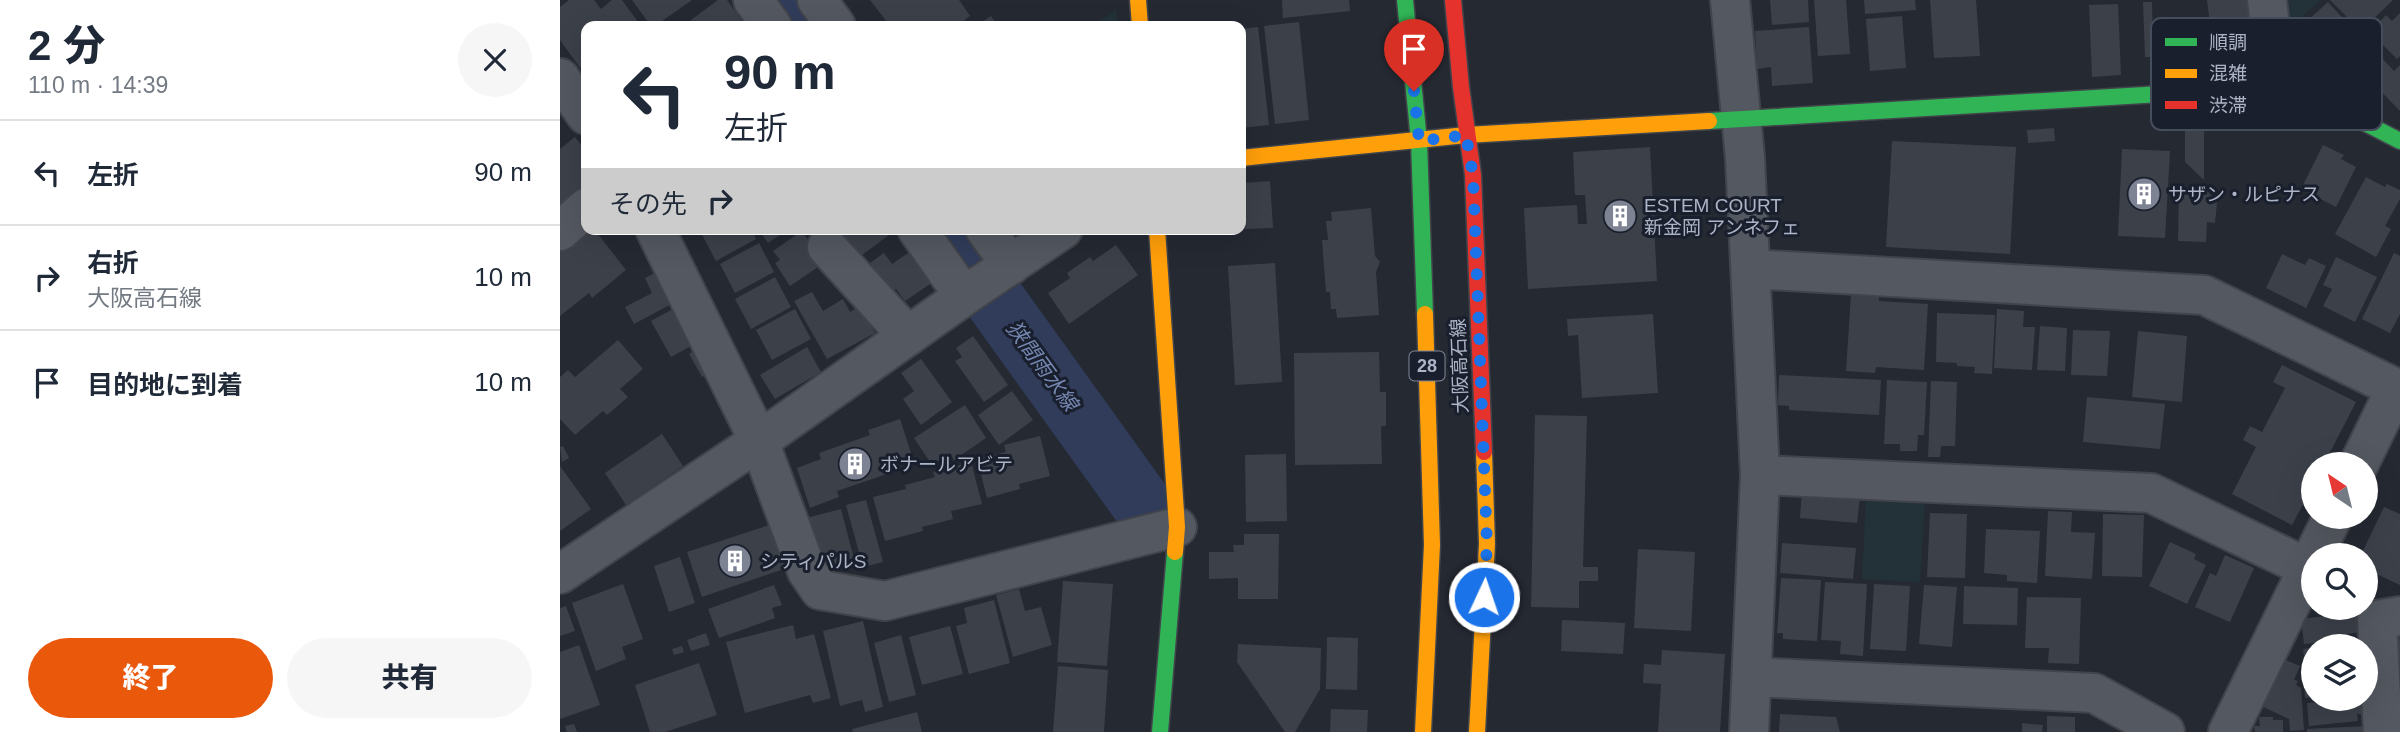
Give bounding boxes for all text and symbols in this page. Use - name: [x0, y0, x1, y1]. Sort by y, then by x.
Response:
- legend: [2151, 18, 2382, 130]
- pin: [1384, 19, 1444, 91]
- text: 2 分: [28, 22, 105, 69]
- button: close: [458, 23, 532, 97]
- icon: arrive: [1395, 30, 1433, 68]
- text: 順調: [2209, 32, 2247, 53]
- text: 90 m: [724, 45, 836, 99]
- icon: left: [609, 49, 700, 140]
- text: 混雑: [2209, 63, 2247, 84]
- text: 110 m · 14:39: [28, 72, 168, 98]
- text: 渋滞: [2209, 95, 2247, 116]
- text: 左折: [724, 110, 788, 146]
- icon: left: [28, 154, 66, 192]
- text: 90 m: [474, 157, 532, 187]
- text: 左折: [87, 160, 139, 190]
- building icon: サザン・ルピナス: [2125, 175, 2163, 213]
- icon: right: [701, 182, 739, 220]
- place label: サザン・ルピナス: [2168, 184, 2320, 205]
- text: その先: [609, 189, 687, 219]
- place label: ESTEM COURT 新金岡 アンネフェ: [1644, 195, 1800, 238]
- building icon: ESTEM COURT 新金岡 アンネフェ: [1601, 197, 1639, 235]
- text: 右折: [87, 248, 139, 278]
- icon: right: [28, 259, 66, 297]
- text: 10 m: [474, 262, 532, 292]
- text: 大阪高石線: [87, 285, 202, 311]
- water label: 狭間雨水線: [1002, 316, 1084, 417]
- street label: 大阪高石線: [1447, 318, 1472, 414]
- road number: 28: [1410, 352, 1444, 380]
- icon: arrive: [28, 364, 66, 402]
- text: 10 m: [474, 367, 532, 397]
- text: 目的地に到着: [87, 370, 243, 400]
- building icon: ボナールアビテ: [836, 445, 874, 483]
- north arrow: [2301, 452, 2378, 528]
- map controls: [2301, 452, 2378, 711]
- place label: ボナールアビテ: [880, 454, 1013, 475]
- building icon: シティパルS: [716, 542, 754, 580]
- button: search: [2301, 543, 2378, 620]
- place label: シティパルS: [760, 551, 867, 572]
- position arrow: [1447, 560, 1521, 634]
- button: layers: [2301, 634, 2378, 711]
- button: 終了: [28, 638, 273, 718]
- button: 共有: [287, 638, 532, 718]

